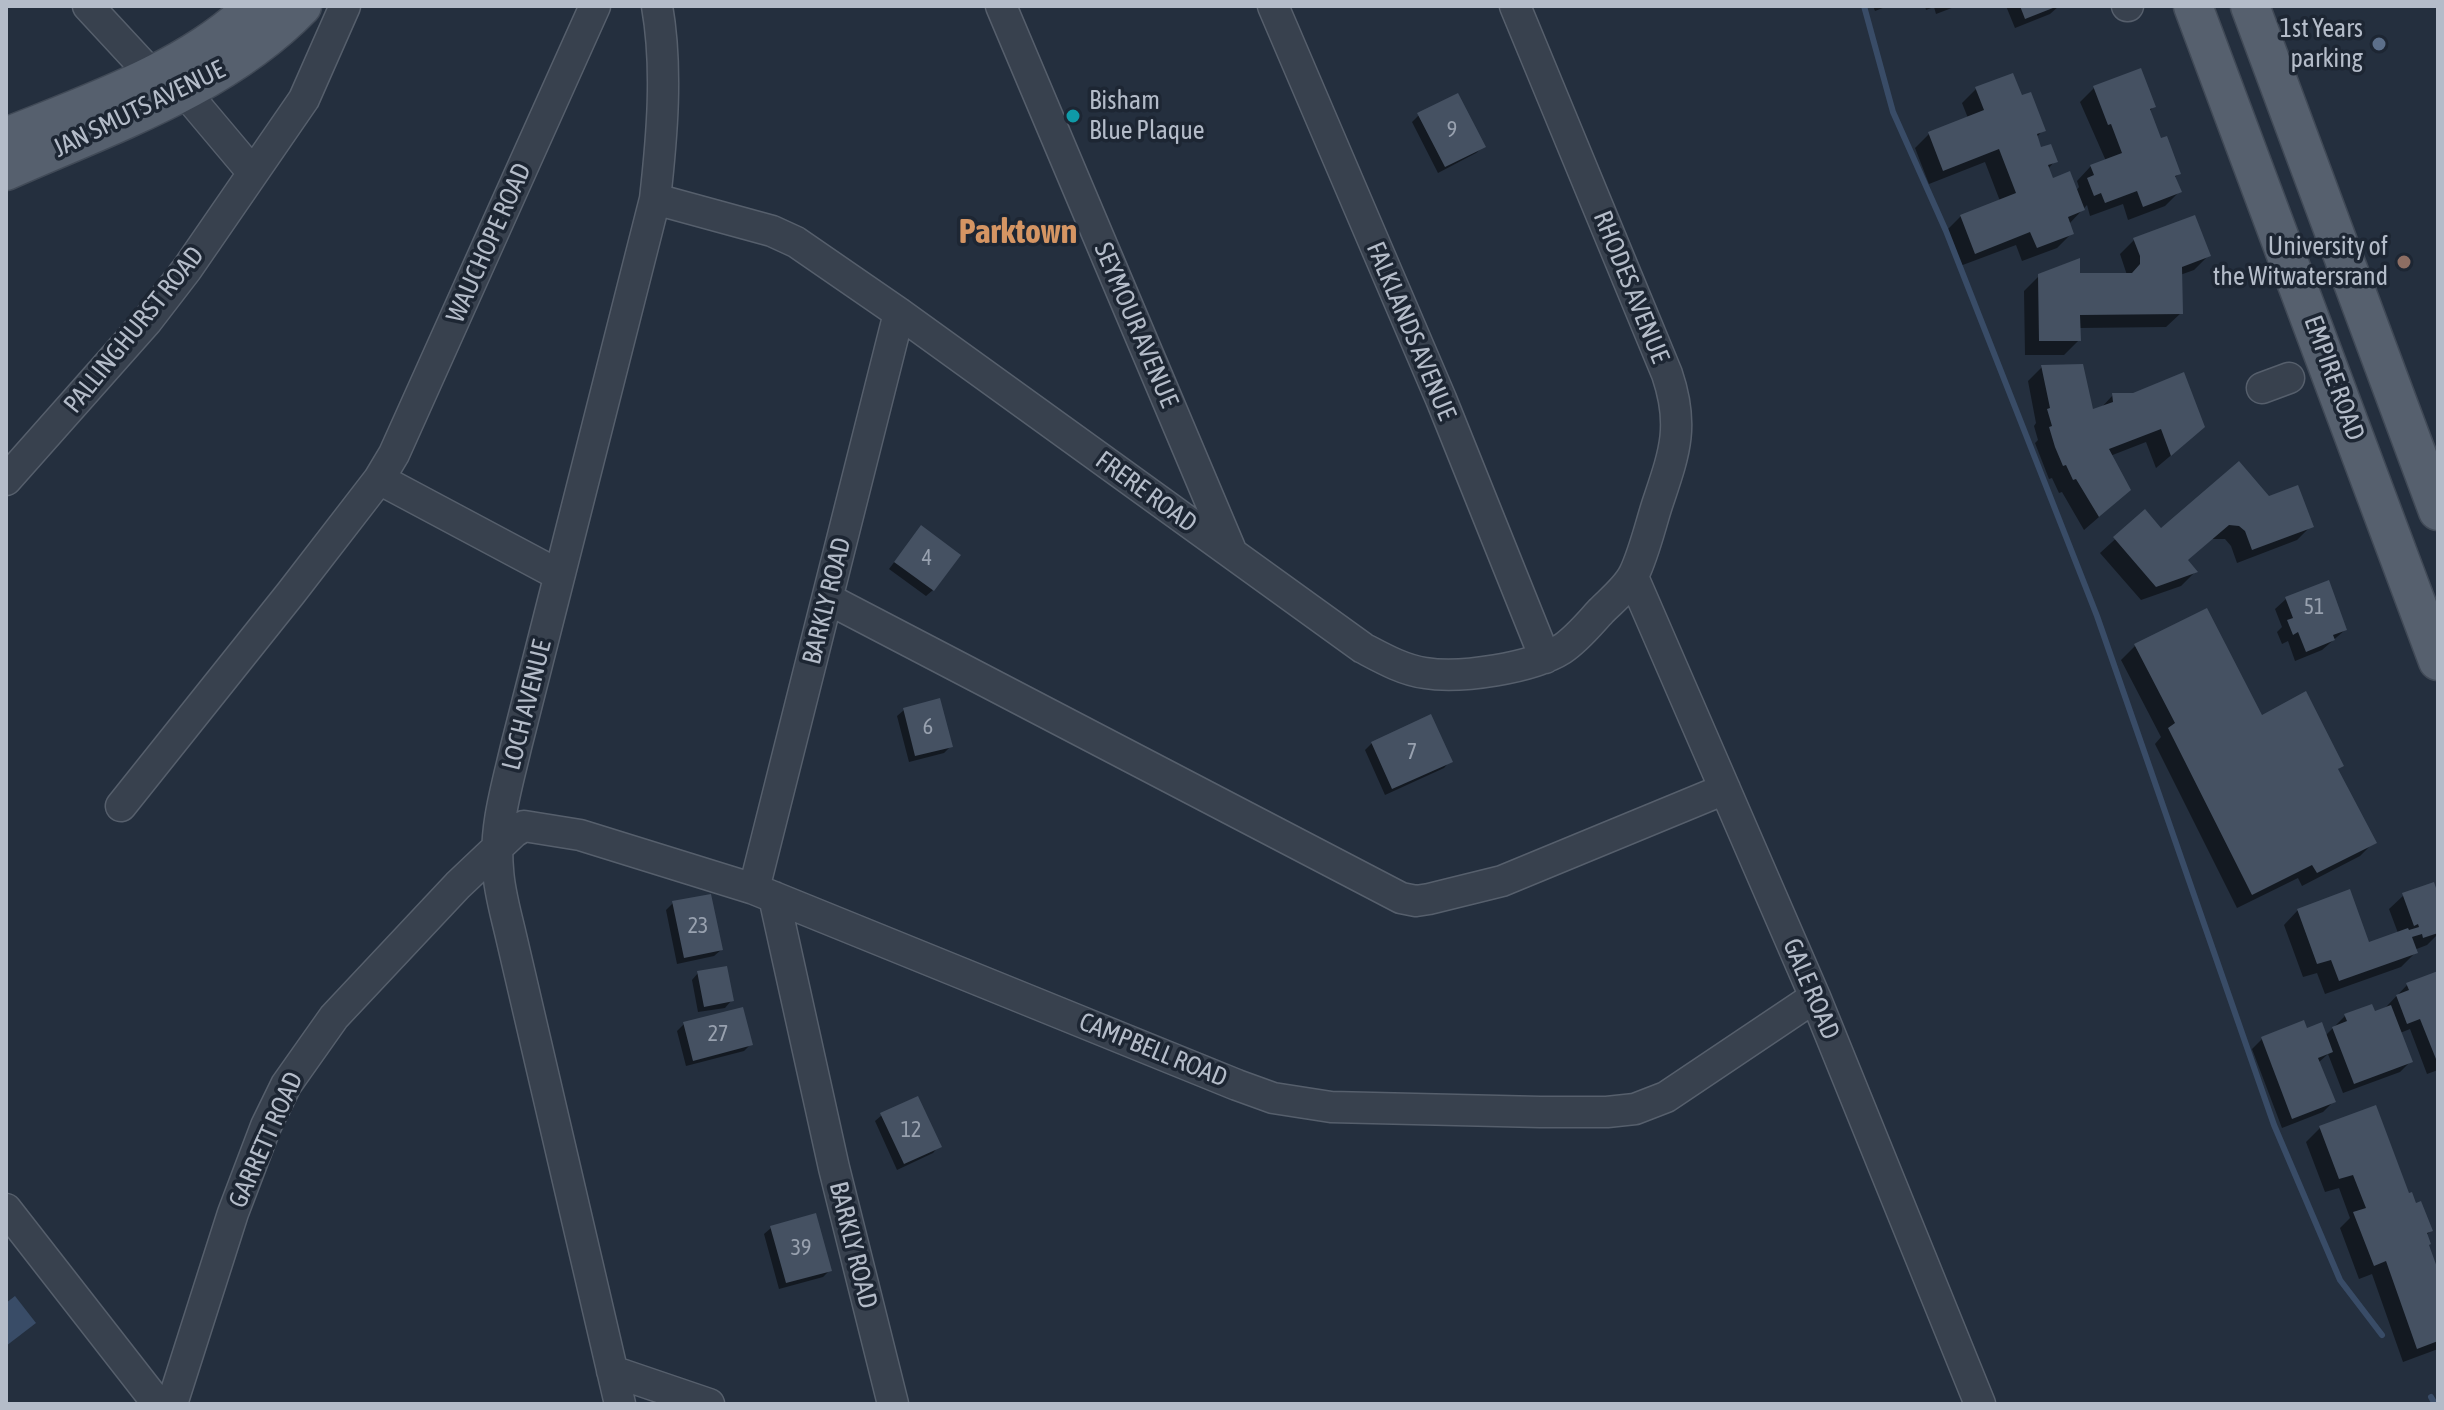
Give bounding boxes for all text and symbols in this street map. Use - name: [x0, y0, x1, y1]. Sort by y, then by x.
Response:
- place label: 1st Years parking: [2280, 13, 2363, 74]
- marker: 1st Years parking: [2370, 35, 2388, 53]
- street label: JAN SMUTS AVENUE: [48, 54, 230, 164]
- place label: Bisham Blue Plaque: [1089, 85, 1205, 146]
- marker: Bisham Blue Plaque: [1064, 107, 1082, 125]
- house number: 9: [1447, 117, 1457, 143]
- street label: WAUCHOPE ROAD: [440, 159, 538, 327]
- street label: RHODES AVENUE: [1586, 206, 1676, 368]
- district label: Parktown: [959, 212, 1077, 252]
- place label: University of the Witwatersrand: [2213, 231, 2388, 292]
- street label: FALKLANDS AVENUE: [1359, 237, 1463, 425]
- street label: SEYMOUR AVENUE: [1087, 238, 1185, 412]
- street label: PALLINGHURST ROAD: [57, 241, 211, 419]
- marker: University of the Witwatersrand: [2395, 253, 2413, 271]
- street label: EMPIRE ROAD: [2297, 311, 2371, 445]
- street label: FRERE ROAD: [1089, 445, 1203, 539]
- street label: BARKLY ROAD: [796, 534, 858, 668]
- house number: 4: [922, 545, 932, 571]
- house number: 51: [2304, 594, 2324, 620]
- street label: LOCH AVENUE: [496, 637, 558, 773]
- house number: 6: [923, 714, 933, 740]
- house number: 7: [1407, 739, 1417, 765]
- house number: 23: [688, 913, 708, 939]
- street label: GALE ROAD: [1776, 934, 1846, 1044]
- street label: CAMPBELL ROAD: [1074, 1006, 1232, 1094]
- house number: 27: [708, 1021, 728, 1047]
- street label: GARRETT ROAD: [222, 1067, 310, 1213]
- house number: 12: [901, 1117, 921, 1143]
- street label: BARKLY ROAD: [822, 1178, 884, 1312]
- house number: 39: [791, 1235, 811, 1261]

